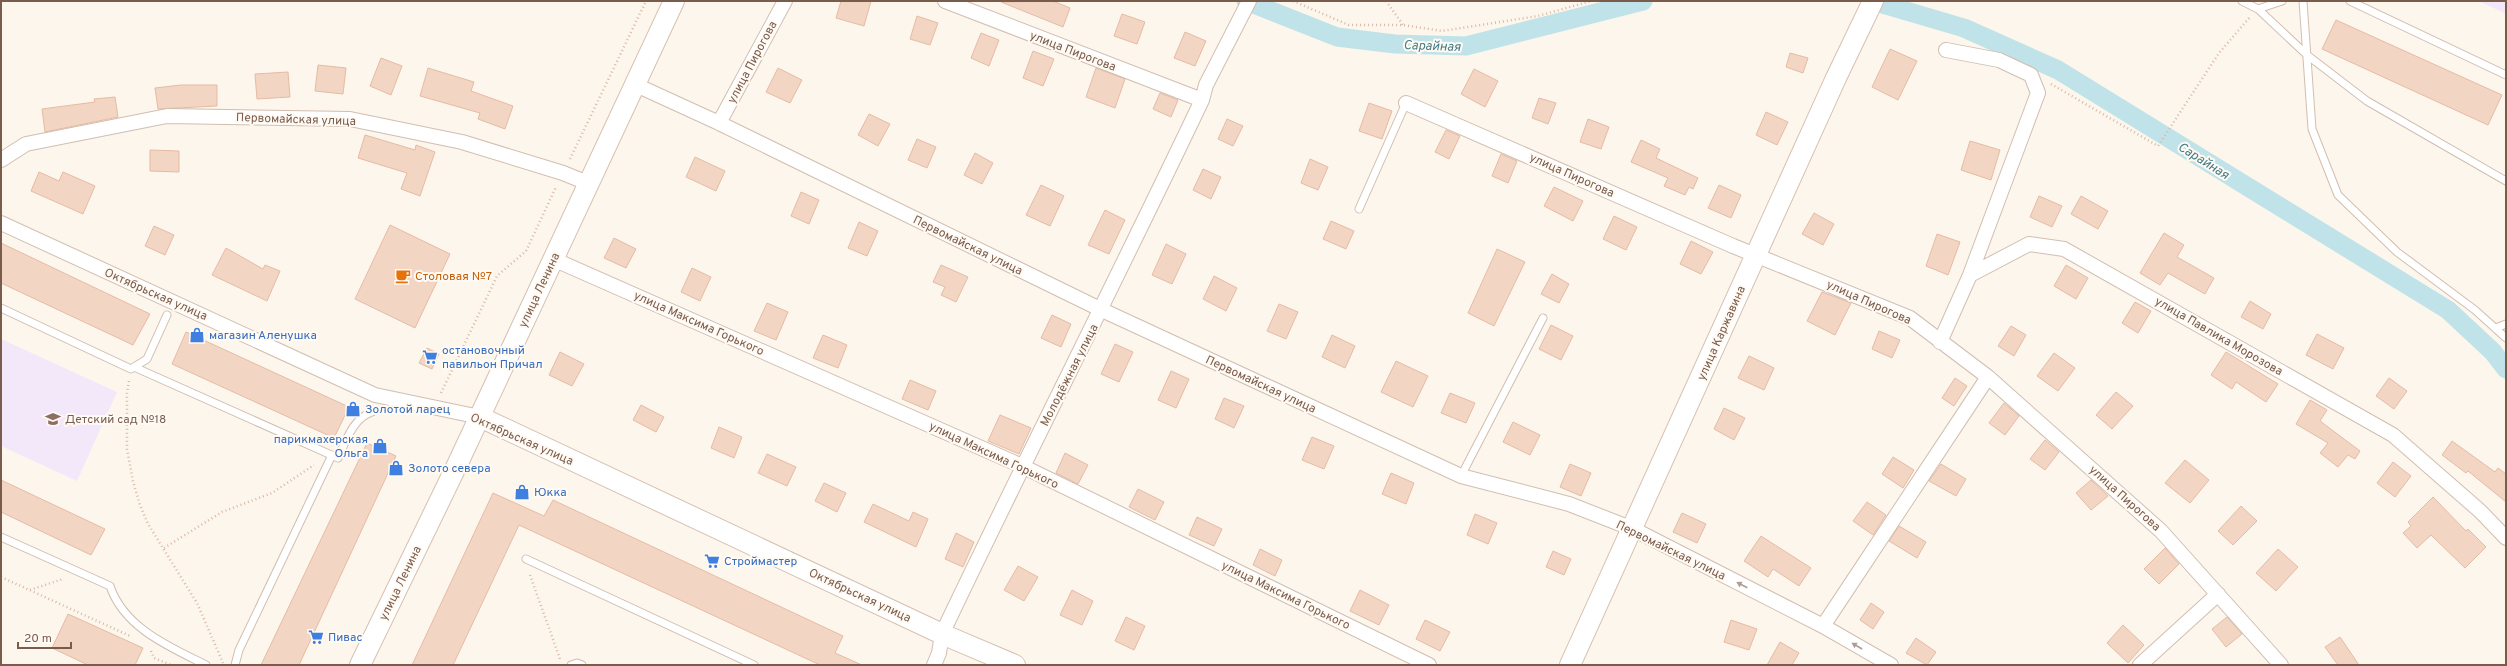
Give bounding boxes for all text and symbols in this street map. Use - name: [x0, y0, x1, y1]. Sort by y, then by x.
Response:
- street label: улица Пирогова: [724, 18, 781, 107]
- street label: улица Пирогова: [1027, 28, 1118, 76]
- water label: Сарайная: [1403, 38, 1461, 56]
- street label: Первомайская улица: [236, 110, 356, 130]
- water label: Сарайная: [2174, 140, 2232, 184]
- street label: улица Пирогова: [1527, 150, 1617, 202]
- street label: Первомайская улица: [910, 212, 1025, 279]
- street label: улица Ленина: [516, 250, 564, 330]
- street label: Октябрьская улица: [102, 265, 210, 325]
- cafe icon: Столовая №7: [394, 267, 412, 285]
- place label: Столовая №7: [415, 269, 492, 285]
- street label: улица Пирогова: [1824, 277, 1914, 329]
- street label: улица Каржавина: [1694, 283, 1750, 383]
- street label: улица Максима Горького: [631, 288, 767, 360]
- street label: улица Павлика Морозова: [2152, 294, 2285, 380]
- street label: Молодёжная улица: [1037, 322, 1103, 429]
- shop icon: магазин Аленушка: [188, 326, 206, 344]
- place label: магазин Аленушка: [209, 328, 317, 344]
- place label: остановочный павильон Причал: [442, 343, 543, 373]
- supermarket icon: остановочный павильон Причал: [421, 348, 439, 366]
- street label: Первомайская улица: [1203, 352, 1318, 418]
- shop icon: Золотой ларец: [344, 400, 362, 418]
- place label: Золотой ларец: [365, 402, 450, 418]
- school or university icon: Детский сад №18: [44, 410, 62, 428]
- street label: Октябрьская улица: [468, 410, 576, 470]
- place label: Детский сад №18: [65, 412, 166, 428]
- street label: улица Максима Горького: [926, 419, 1061, 493]
- place label: парикмахерская Ольга: [274, 432, 368, 462]
- shop icon: парикмахерская Ольга: [371, 437, 389, 455]
- shop icon: Золото севера: [387, 459, 405, 477]
- place label: Золото севера: [408, 461, 490, 477]
- street label: улица Пирогова: [2085, 462, 2164, 535]
- shop icon: Юкка: [513, 483, 531, 501]
- place label: Юкка: [534, 485, 567, 501]
- street label: Первомайская улица: [1613, 517, 1728, 584]
- street label: улица Ленина: [376, 544, 426, 623]
- supermarket icon: Строймастер: [703, 552, 721, 570]
- place label: Строймастер: [724, 554, 798, 570]
- street label: улица Максима Горького: [1219, 558, 1353, 634]
- street label: Октябрьская улица: [806, 565, 913, 627]
- one-way arrow: [1736, 582, 1748, 588]
- scale bar: [18, 624, 71, 650]
- supermarket icon: Пивас: [307, 628, 325, 646]
- place label: Пивас: [328, 630, 363, 646]
- text: 20 m: [24, 631, 52, 647]
- one-way arrow: [1851, 642, 1863, 649]

